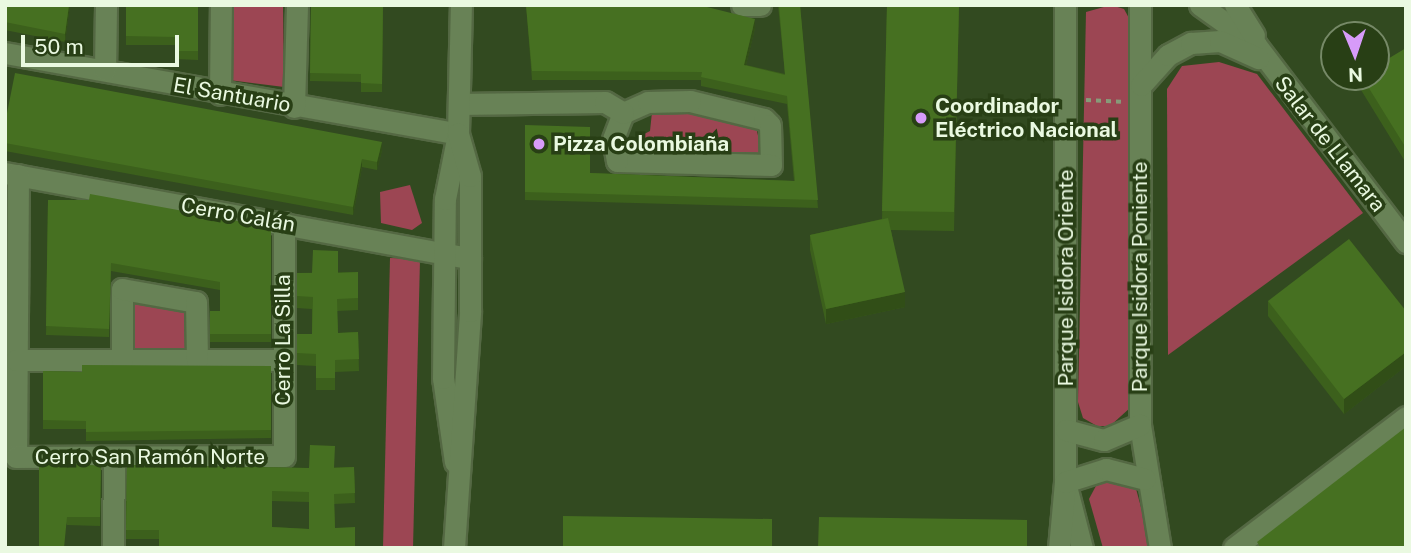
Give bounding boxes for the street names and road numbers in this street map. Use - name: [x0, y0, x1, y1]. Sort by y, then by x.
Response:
- street label: Salar de Llamara: [1269, 71, 1391, 217]
- street label: El Santuario: [171, 72, 293, 118]
- street label: Parque Isidora Poniente: [1127, 162, 1153, 392]
- street label: Parque Isidora Oriente: [1053, 169, 1079, 387]
- street label: Cerro Calán: [179, 193, 297, 237]
- street label: Cerro La Silla: [270, 274, 296, 406]
- street label: Cerro San Ramón Norte: [35, 444, 265, 470]

